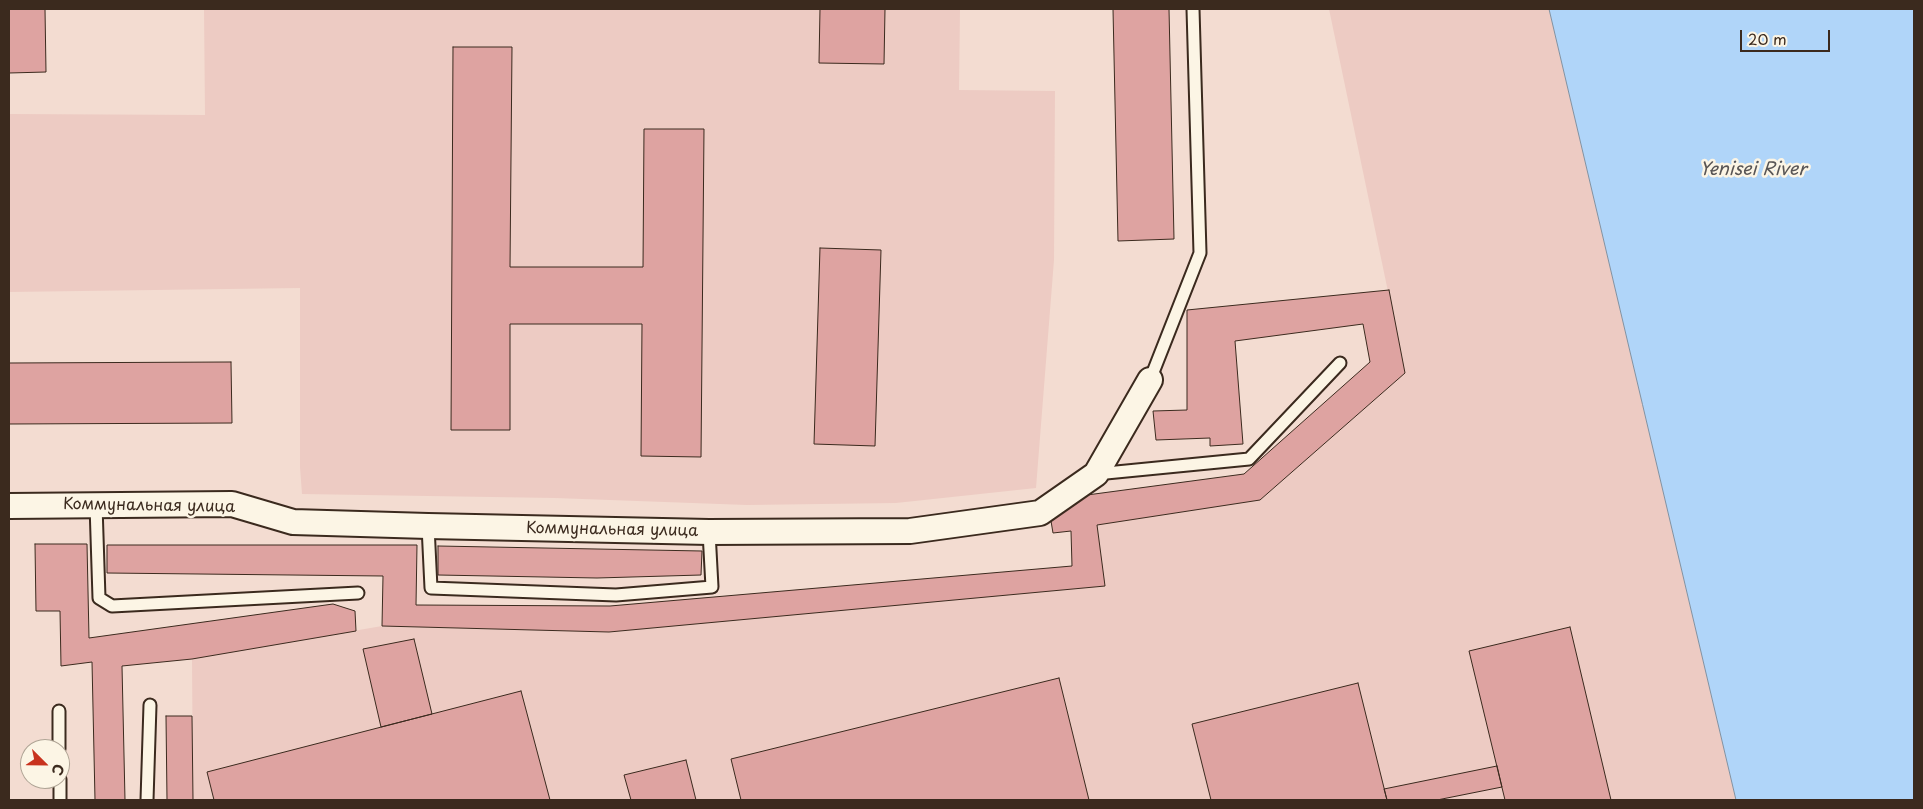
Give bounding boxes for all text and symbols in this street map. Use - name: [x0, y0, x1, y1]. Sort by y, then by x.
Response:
- scale bar: [1743, 20, 1833, 52]
- text: 20 m: [1748, 27, 1787, 50]
- water label: Yenisei River: [1700, 159, 1806, 181]
- street label: Коммунальная улица: [63, 495, 235, 517]
- street label: Коммунальная улица: [526, 519, 698, 541]
- north arrow: [20, 739, 70, 789]
- text: С: [47, 761, 70, 779]

